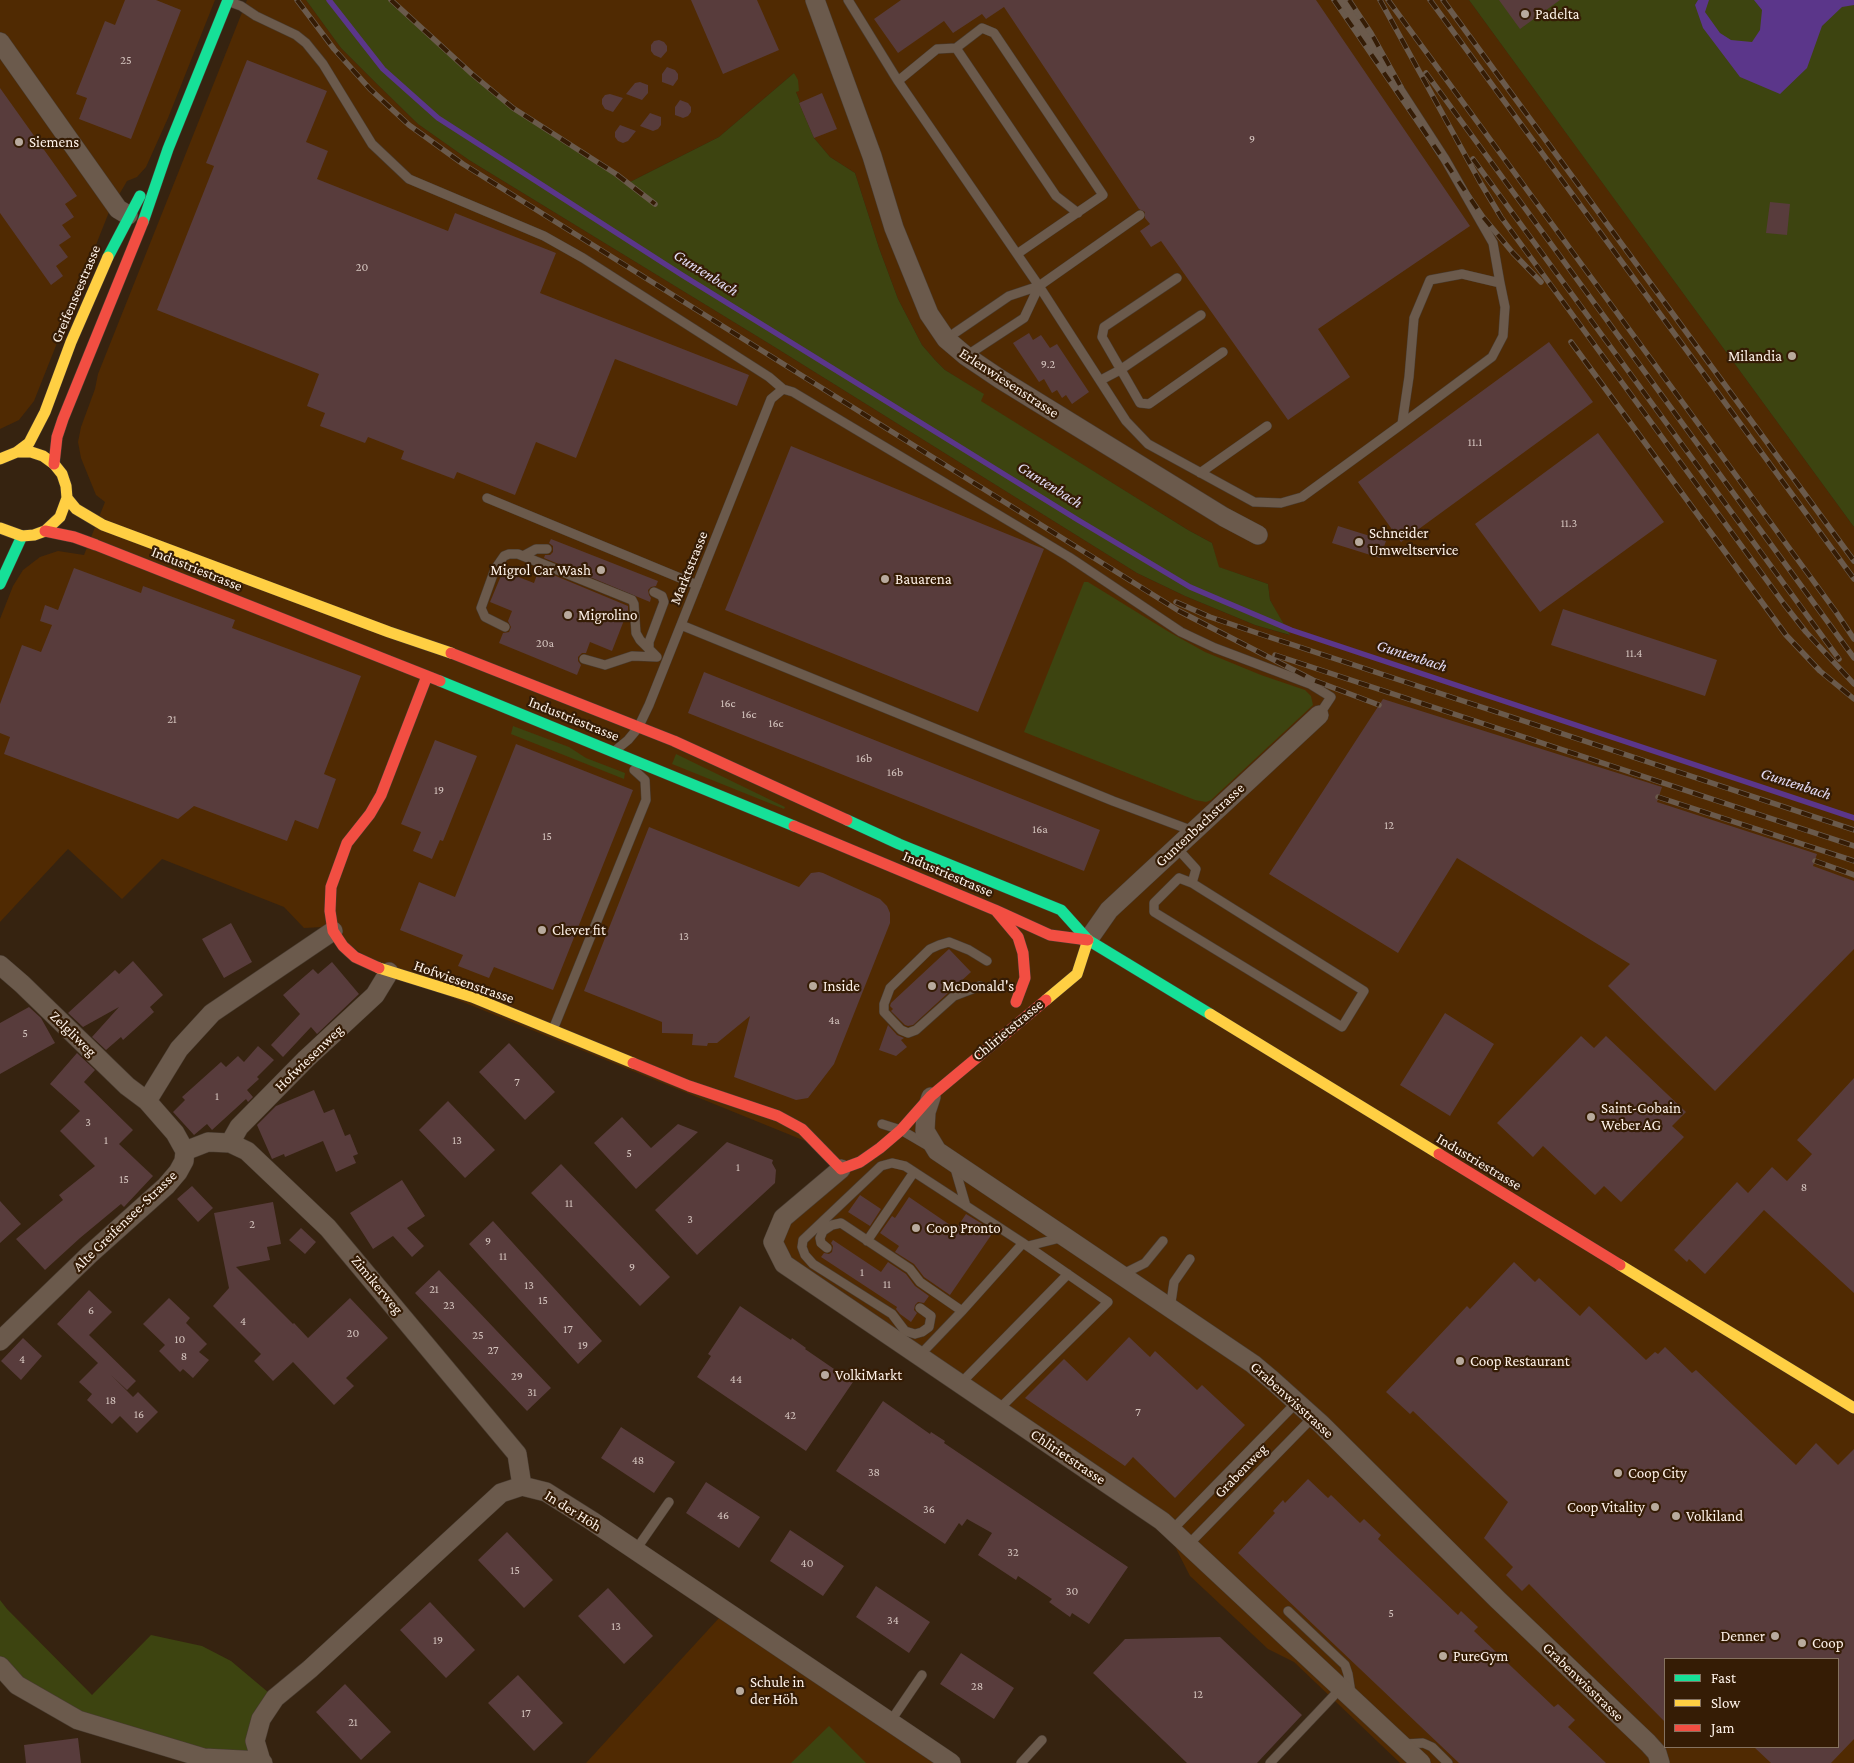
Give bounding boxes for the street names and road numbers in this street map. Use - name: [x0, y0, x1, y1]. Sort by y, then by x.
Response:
- street label: Greifenseestrasse: [47, 242, 105, 346]
- street label: Erlenwiesenstrasse: [956, 344, 1062, 422]
- street label: Marktstrasse: [666, 529, 712, 607]
- street label: Industriestrasse: [149, 543, 245, 595]
- street label: Industriestrasse: [526, 693, 622, 745]
- street label: Guntenbachstrasse: [1152, 779, 1248, 871]
- street label: Industriestrasse: [900, 847, 996, 901]
- street label: Hofwiesenstrasse: [412, 956, 516, 1008]
- street label: Chlirietstrasse: [969, 995, 1047, 1065]
- street label: Zelgliweg: [46, 1007, 100, 1061]
- street label: Hofwiesenweg: [271, 1021, 347, 1095]
- street label: Industriestrasse: [1433, 1129, 1525, 1195]
- street label: Alte Greifensee-Strasse: [69, 1167, 181, 1275]
- street label: Zimikerweg: [347, 1252, 407, 1318]
- street label: Grabenwisstrasse: [1247, 1358, 1337, 1442]
- street label: Chlirietstrasse: [1027, 1425, 1109, 1489]
- street label: Grabenweg: [1211, 1440, 1271, 1502]
- street label: In der Höh: [541, 1487, 605, 1535]
- street label: Grabenwisstrasse: [1539, 1639, 1627, 1725]

